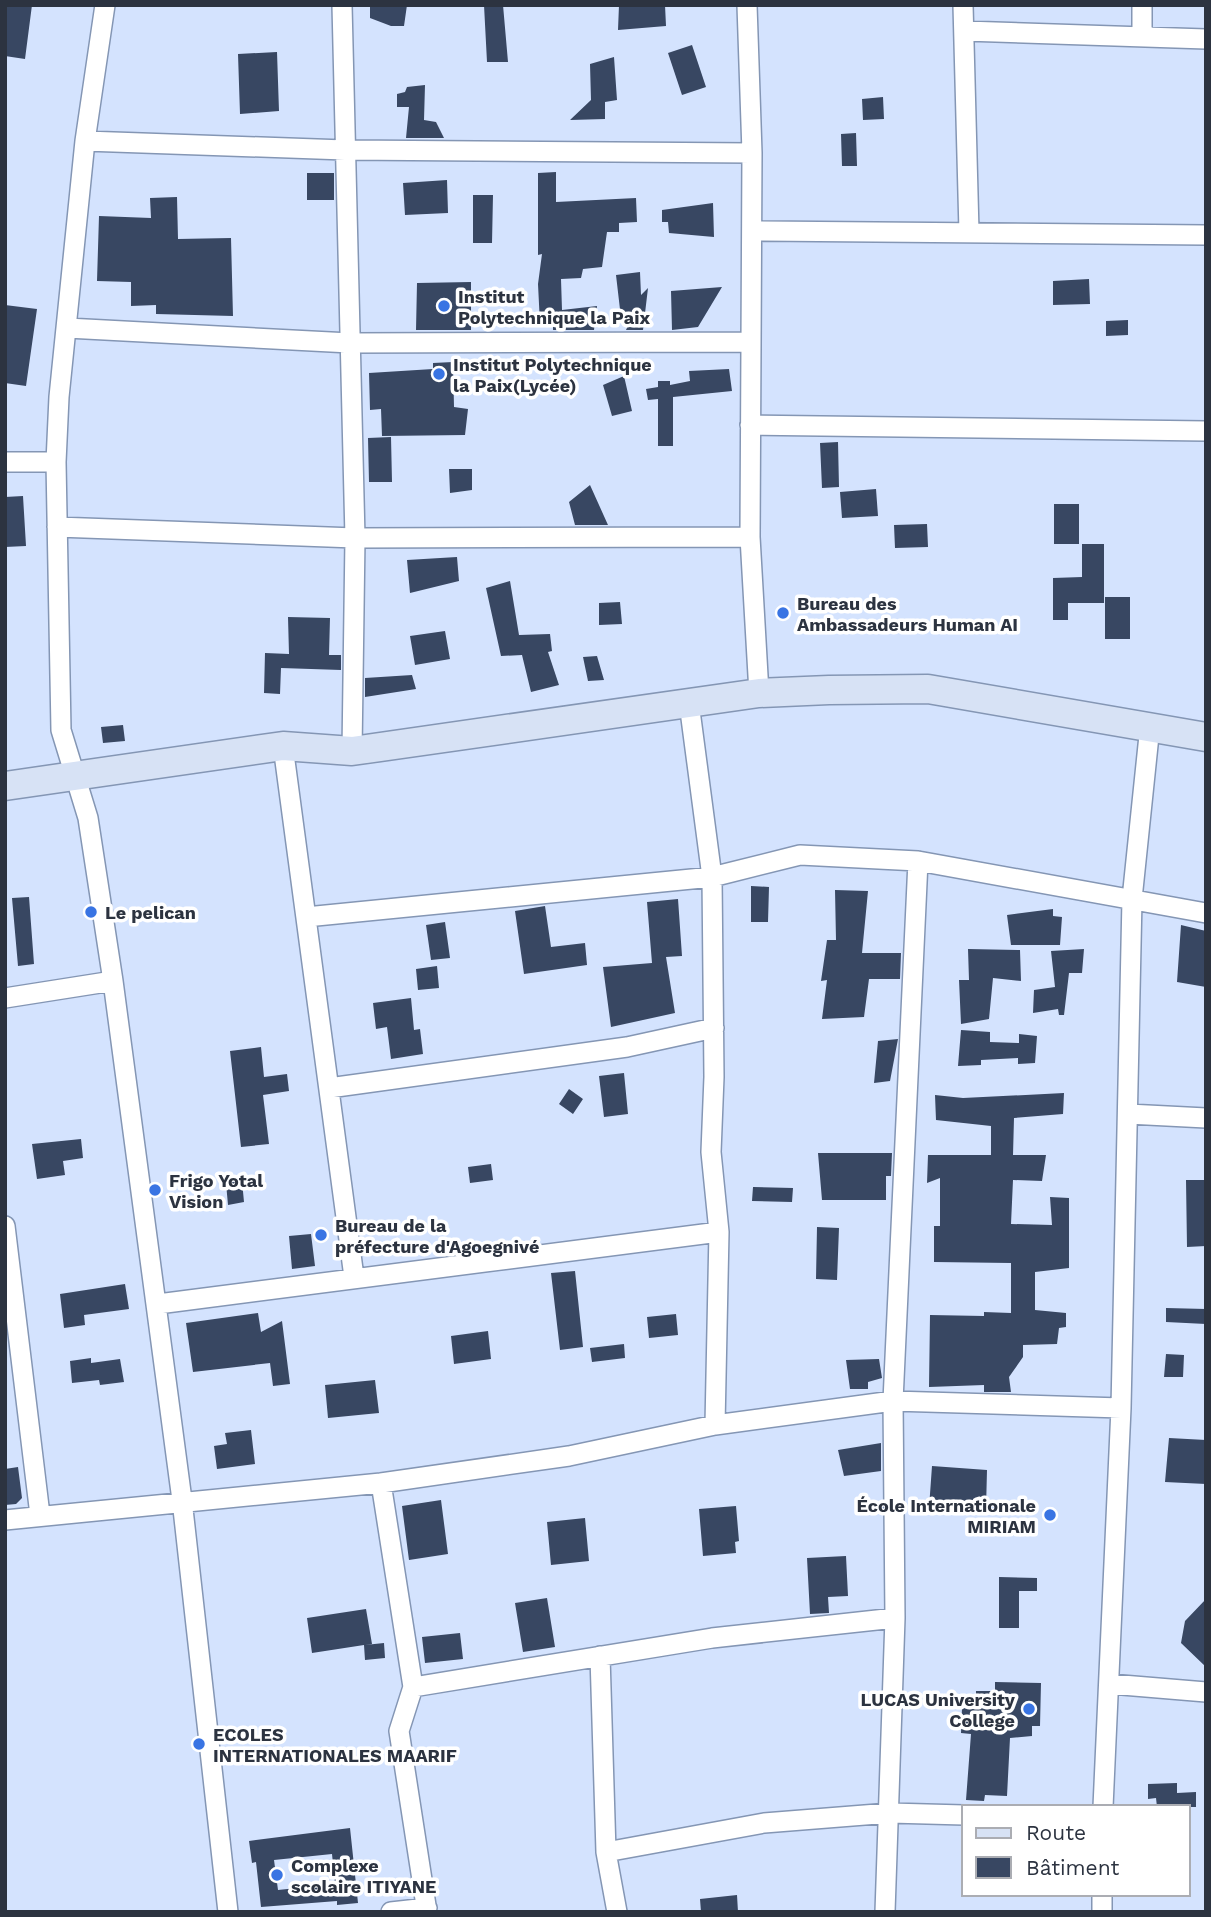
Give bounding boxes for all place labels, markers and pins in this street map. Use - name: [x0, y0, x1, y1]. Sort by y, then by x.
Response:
- place label: Institut Polytechnique la Paix: [458, 286, 650, 328]
- marker: Institut Polytechnique la Paix: [436, 298, 452, 314]
- place label: Institut Polytechnique la Paix(Lycée): [453, 354, 652, 396]
- marker: Institut Polytechnique la Paix(Lycée): [431, 366, 447, 382]
- place label: Bureau des Ambassadeurs Human AI: [797, 593, 1018, 635]
- marker: Bureau des Ambassadeurs Human AI: [775, 605, 791, 621]
- place label: Le pelican: [105, 902, 196, 923]
- marker: Le pelican: [83, 904, 99, 920]
- place label: Frigo Yotal Vision: [169, 1170, 263, 1212]
- marker: Frigo Yotal Vision: [147, 1182, 163, 1198]
- place label: Bureau de la préfecture d'Agoegnivé: [335, 1215, 539, 1257]
- marker: Bureau de la préfecture d'Agoegnivé: [313, 1227, 329, 1243]
- place label: École Internationale MIRIAM: [857, 1495, 1036, 1537]
- marker: École Internationale MIRIAM: [1042, 1507, 1058, 1523]
- place label: LUCAS University College: [860, 1689, 1016, 1731]
- marker: LUCAS University College: [1021, 1701, 1037, 1717]
- place label: ECOLES INTERNATIONALES MAARIF: [213, 1724, 457, 1766]
- marker: ECOLES INTERNATIONALES MAARIF: [191, 1736, 207, 1752]
- place label: Complexe scolaire ITIYANE: [291, 1855, 436, 1897]
- marker: Complexe scolaire ITIYANE: [269, 1867, 285, 1883]

